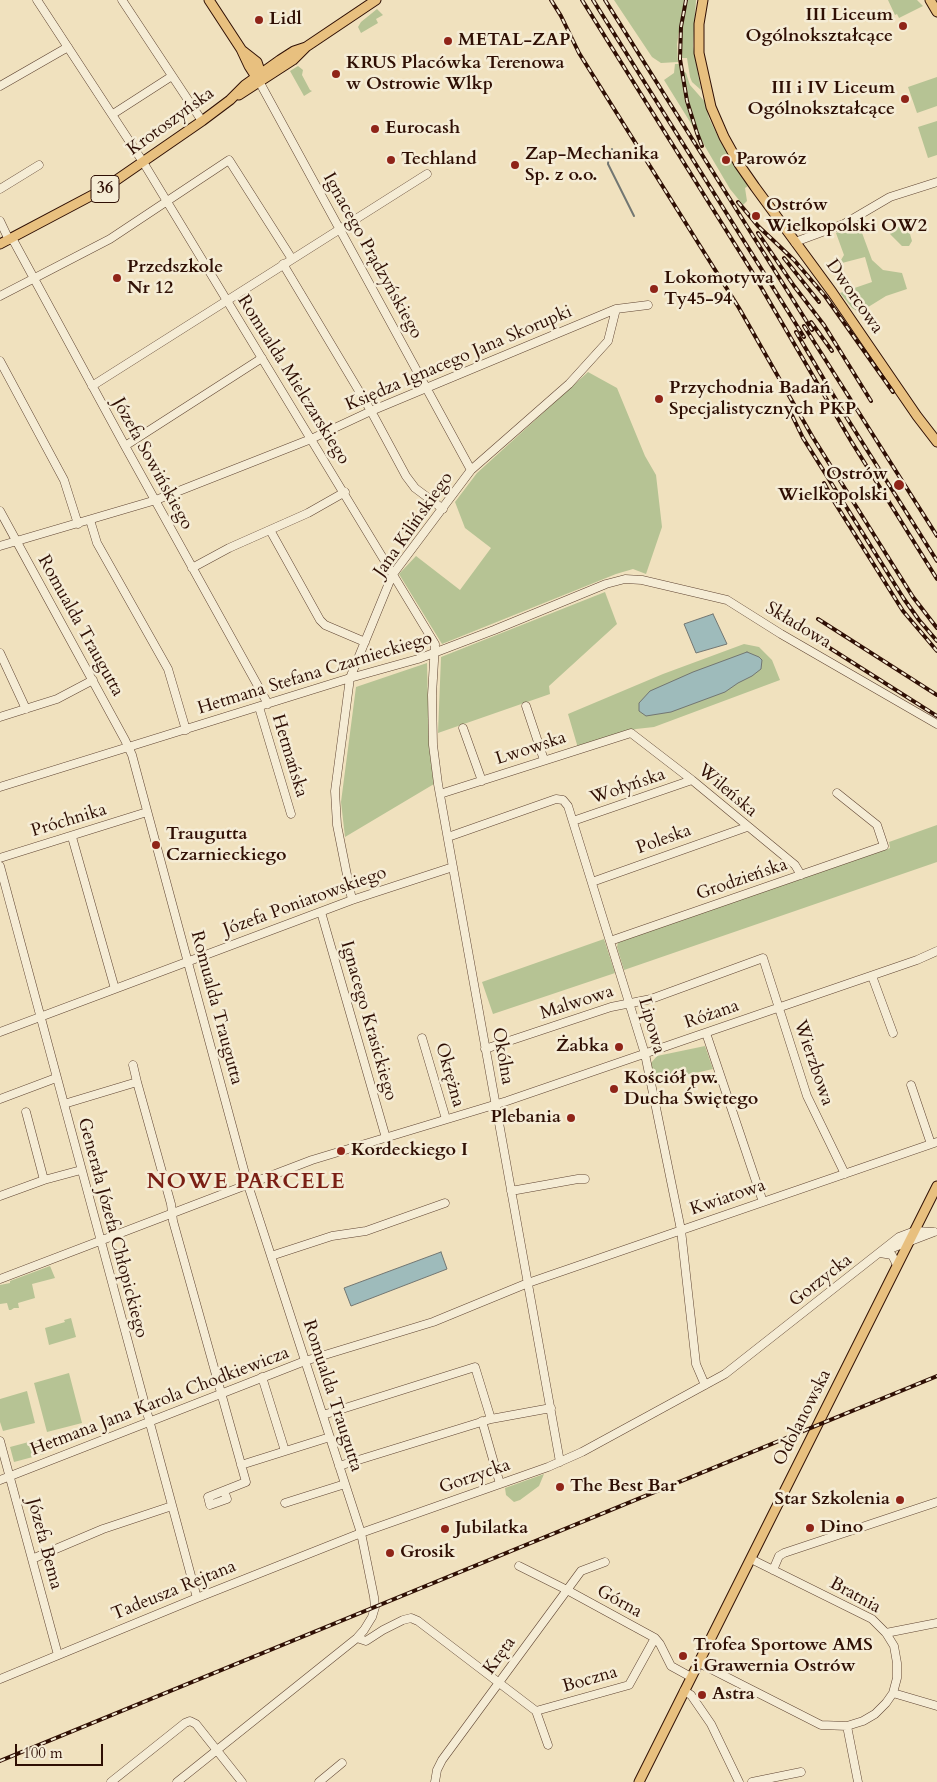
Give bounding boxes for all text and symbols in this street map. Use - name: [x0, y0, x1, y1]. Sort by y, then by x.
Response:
- place label: III Liceum Ogólnokształcące: [745, 5, 893, 48]
- place label: Lidl: [269, 9, 302, 31]
- marker: Lidl: [253, 14, 265, 26]
- marker: III Liceum Ogólnokształcące: [897, 20, 909, 32]
- place label: METAL-ZAP: [458, 30, 571, 52]
- marker: METAL-ZAP: [442, 35, 454, 47]
- place label: KRUS Placówka Terenowa w Ostrowie Wlkp: [346, 53, 565, 96]
- marker: KRUS Placówka Terenowa w Ostrowie Wlkp: [330, 68, 342, 80]
- place label: III i IV Liceum Ogólnokształcące: [747, 78, 895, 120]
- street label: Krotoszyńska: [123, 83, 219, 161]
- marker: III i IV Liceum Ogólnokształcące: [899, 93, 911, 105]
- place label: Eurocash: [385, 118, 460, 140]
- marker: Eurocash: [369, 123, 381, 135]
- place label: Zap-Mechanika Sp. z o.o.: [525, 144, 659, 186]
- place label: Techland: [401, 149, 477, 171]
- place label: Parowóz: [736, 149, 807, 171]
- marker: Techland: [385, 154, 397, 166]
- marker: Parowóz: [720, 154, 732, 166]
- marker: Zap-Mechanika Sp. z o.o.: [509, 159, 521, 171]
- street label: Ignacego Prądzyńskiego: [317, 169, 427, 343]
- road number: 36: [91, 175, 119, 202]
- place label: Ostrów Wielkopolski OW2: [766, 195, 927, 238]
- marker: Ostrów Wielkopolski OW2: [750, 210, 762, 222]
- street label: Dworcowa: [821, 256, 887, 338]
- place label: Przedszkole Nr 12: [127, 257, 223, 300]
- place label: Lokomotywa Ty45-94: [664, 268, 774, 310]
- marker: Przedszkole Nr 12: [111, 272, 123, 284]
- marker: Lokomotywa Ty45-94: [648, 283, 660, 295]
- street label: Romualda Mielczarskiego: [232, 291, 354, 469]
- street label: Księdza Ignacego Jana Skorupki: [342, 301, 576, 417]
- place label: Przychodnia Badań Specjalistycznych PKP: [669, 378, 856, 420]
- marker: Przychodnia Badań Specjalistycznych PKP: [653, 393, 665, 405]
- street label: Józefa Sowińskiego: [107, 394, 197, 534]
- place label: Ostrów Wielkopolski: [778, 464, 888, 506]
- street label: Jana Kilińskiego: [370, 468, 458, 582]
- marker: Ostrów Wielkopolski: [892, 478, 906, 492]
- street label: Romualda Traugutta: [32, 551, 128, 701]
- street label: Składowa: [761, 598, 835, 654]
- street label: Hetmana Stefana Czarnieckiego: [195, 628, 435, 720]
- street label: Hetmańska: [266, 712, 312, 800]
- street label: Lwowska: [493, 727, 569, 771]
- street label: Wileńska: [693, 760, 761, 822]
- street label: Wołyńska: [588, 764, 668, 810]
- street label: Próchnika: [29, 799, 109, 843]
- street label: Poleska: [634, 820, 694, 860]
- place label: Traugutta Czarnieckiego: [166, 824, 286, 866]
- marker: Traugutta Czarnieckiego: [150, 839, 162, 851]
- street label: Grodzieńska: [694, 854, 790, 906]
- street label: Józefa Poniatowskiego: [220, 862, 390, 942]
- street label: Romualda Traugutta: [185, 929, 247, 1087]
- street label: Ignacego Krasickiego: [335, 939, 401, 1103]
- street label: Malwowa: [538, 981, 616, 1025]
- street label: Lipowa: [633, 995, 669, 1057]
- street label: Różana: [682, 996, 742, 1034]
- street label: Wierzbowa: [788, 1017, 838, 1109]
- street label: Okólna: [486, 1026, 518, 1086]
- place label: Żabka: [556, 1036, 609, 1058]
- street label: Okrężna: [430, 1040, 468, 1110]
- marker: Żabka: [613, 1041, 625, 1053]
- place label: Kościół pw. Ducha Świętego: [624, 1068, 758, 1110]
- marker: Kościół pw. Ducha Świętego: [608, 1083, 620, 1095]
- place label: Plebania: [491, 1107, 561, 1129]
- marker: Plebania: [565, 1112, 577, 1124]
- street label: Generała Józefa Chłopickiego: [72, 1116, 152, 1340]
- place label: Kordeckiego I: [351, 1140, 468, 1162]
- marker: Kordeckiego I: [335, 1145, 347, 1157]
- district label: NOWE PARCELE: [145, 1170, 347, 1196]
- street label: Kwiatowa: [687, 1175, 769, 1221]
- street label: Gorzycka: [785, 1250, 857, 1312]
- street label: Romualda Traugutta: [297, 1317, 367, 1475]
- street label: Hetmana Jana Karola Chodkiewicza: [28, 1343, 292, 1461]
- street label: Odolanowska: [770, 1366, 836, 1470]
- street label: Gorzycka: [437, 1455, 513, 1499]
- place label: The Best Bar: [570, 1476, 677, 1498]
- marker: The Best Bar: [554, 1481, 566, 1493]
- place label: Star Szkolenia: [775, 1489, 890, 1511]
- marker: Star Szkolenia: [894, 1494, 906, 1506]
- street label: Józefa Bema: [21, 1496, 67, 1592]
- place label: Dino: [820, 1517, 863, 1539]
- place label: Jubilatka: [455, 1518, 528, 1540]
- marker: Dino: [804, 1522, 816, 1534]
- marker: Jubilatka: [439, 1523, 451, 1535]
- place label: Grosik: [400, 1542, 455, 1564]
- marker: Grosik: [384, 1547, 396, 1559]
- street label: Tadeusza Rejtana: [109, 1556, 239, 1626]
- street label: Bratnia: [826, 1573, 884, 1619]
- street label: Górna: [593, 1581, 645, 1623]
- street label: Kręta: [479, 1633, 521, 1679]
- place label: Trofea Sportowe AMS i Grawernia Ostrów: [693, 1635, 873, 1678]
- marker: Trofea Sportowe AMS i Grawernia Ostrów: [677, 1650, 689, 1662]
- street label: Boczna: [560, 1662, 620, 1698]
- place label: Astra: [712, 1684, 755, 1706]
- marker: Astra: [696, 1689, 708, 1701]
- scale bar: [18, 1734, 105, 1766]
- text: 100 m: [23, 1743, 63, 1763]

